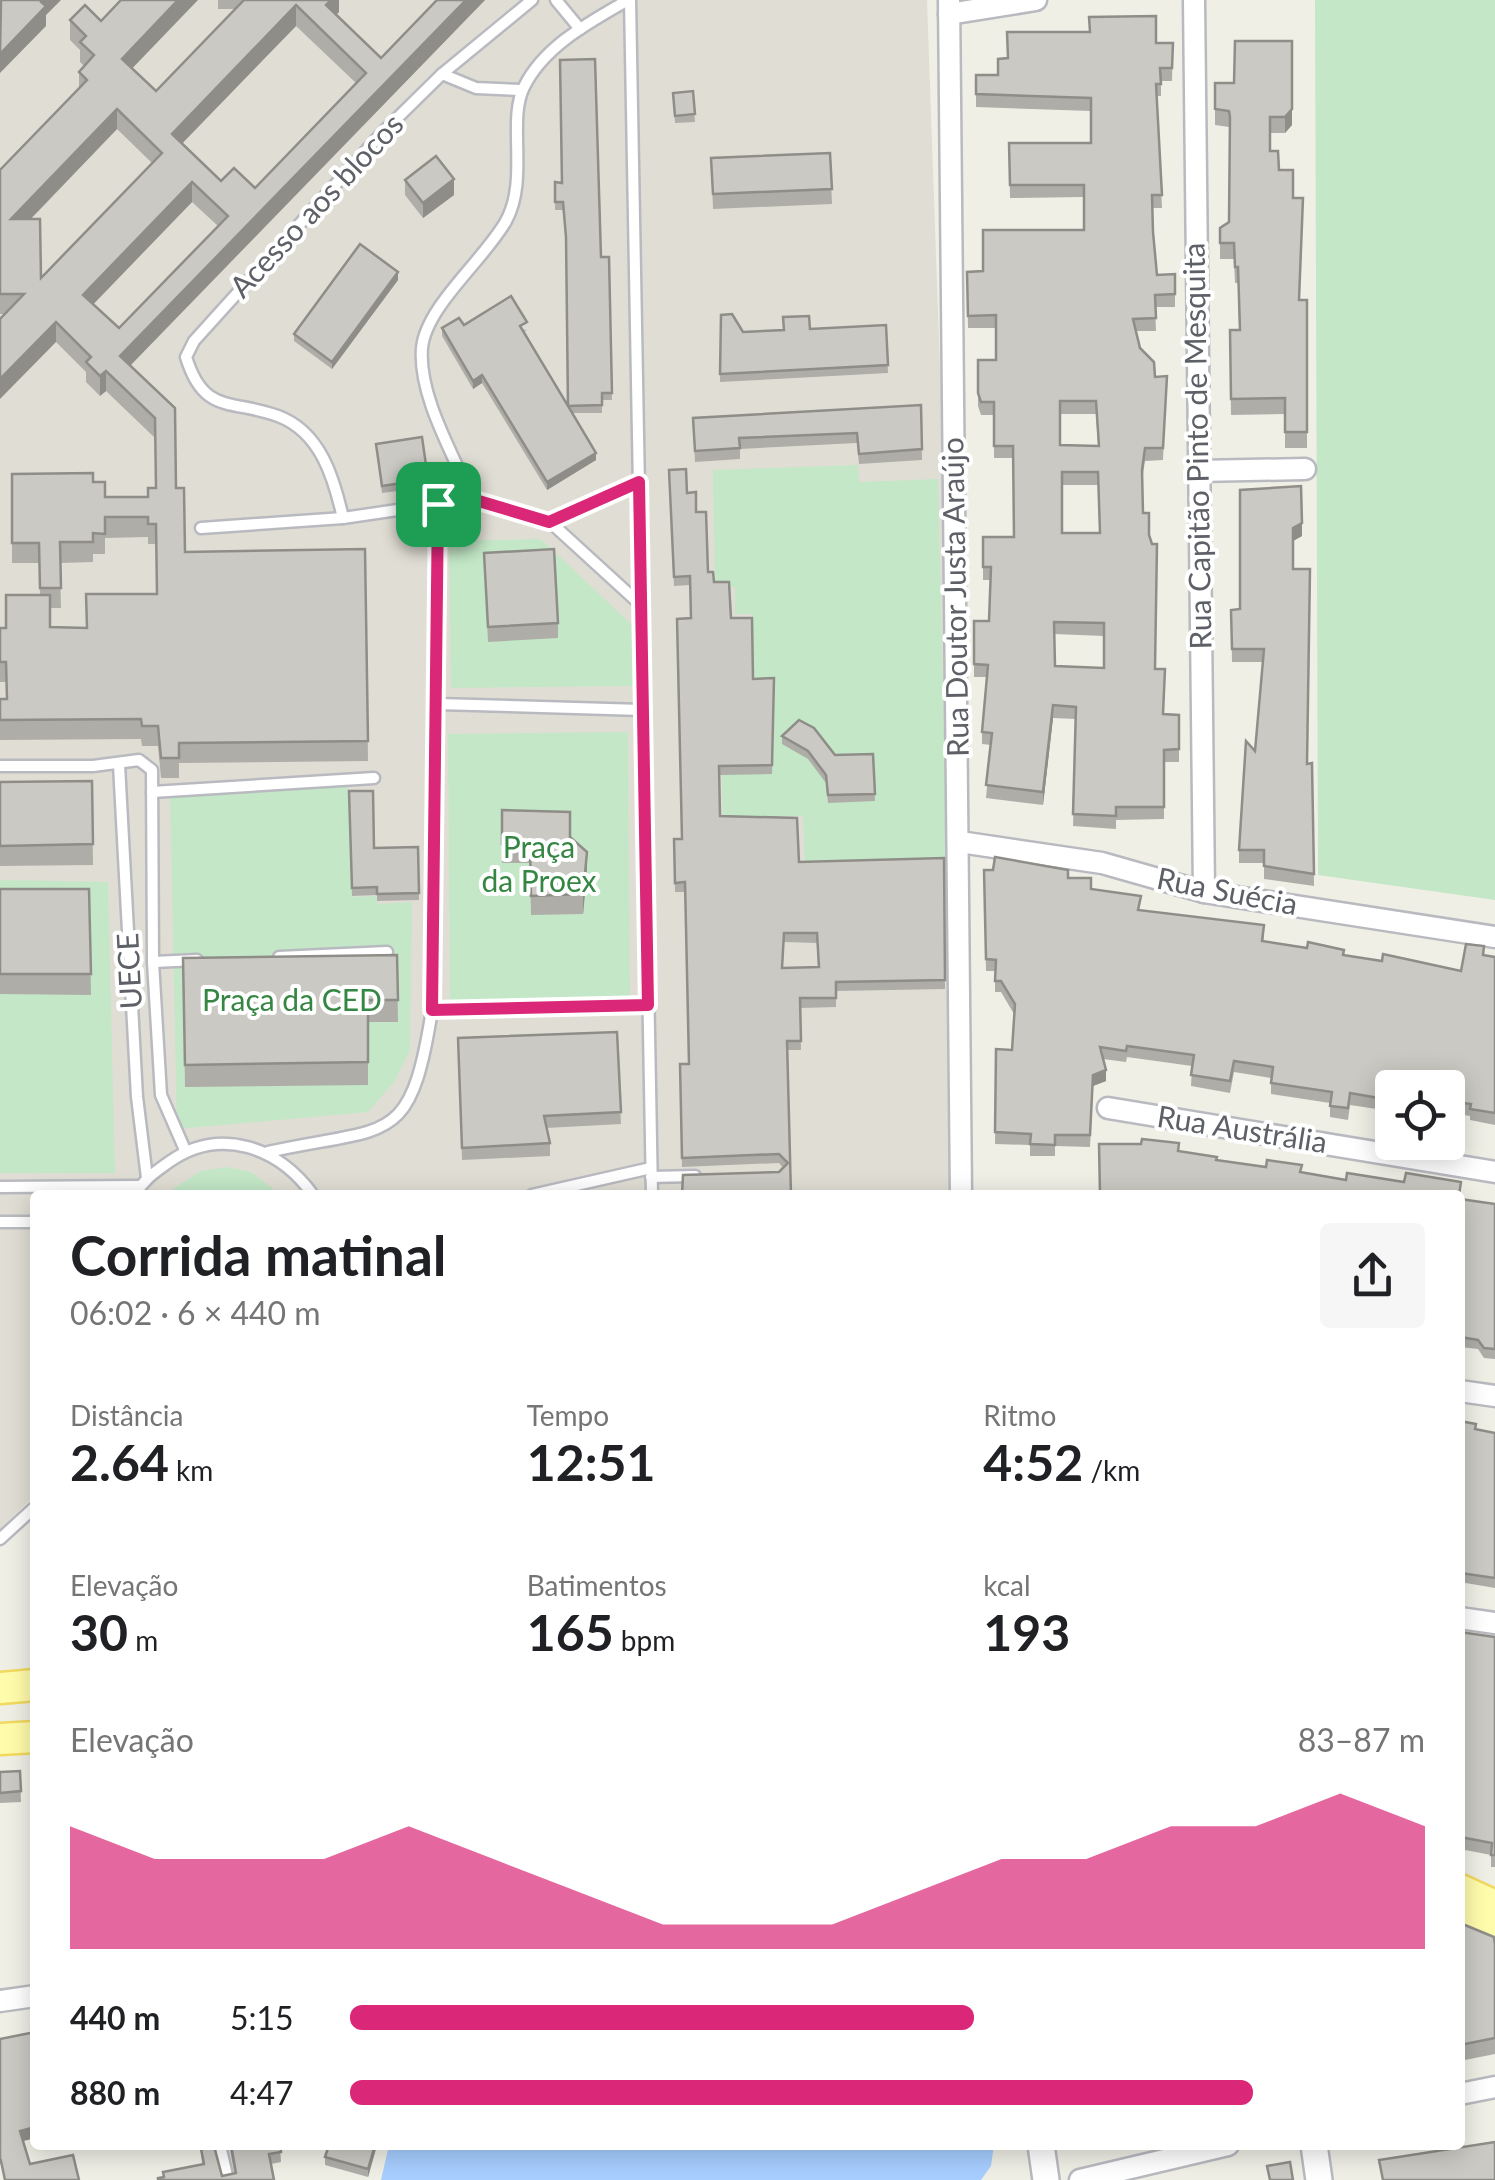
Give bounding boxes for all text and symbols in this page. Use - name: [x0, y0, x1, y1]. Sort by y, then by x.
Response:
- street label: Acesso aos blocos: [221, 105, 410, 304]
- street label: Rua Capitão Pinto de Mesquita: [1174, 242, 1218, 650]
- street label: Rua Doutor Justa Araújo: [933, 437, 975, 757]
- pin: [396, 462, 481, 547]
- icon: arrive: [411, 477, 466, 532]
- park label: Praça da Proex: [481, 828, 597, 898]
- street label: Rua Suécia: [1154, 859, 1301, 921]
- street label: UECE: [108, 932, 148, 1010]
- park label: Praça da CED: [202, 981, 382, 1017]
- map controls: [1375, 1070, 1465, 1160]
- button: locate: [1375, 1070, 1465, 1160]
- street label: Rua Austrália: [1155, 1097, 1330, 1159]
- text: Corrida matinal: [70, 1222, 446, 1288]
- button: share: [1320, 1223, 1425, 1328]
- text: 06:02 · 6 × 440 m: [70, 1293, 321, 1332]
- text: Distância: [70, 1398, 183, 1432]
- text: Tempo: [527, 1398, 609, 1432]
- text: Ritmo: [983, 1398, 1056, 1432]
- text: 2.64: [70, 1432, 169, 1492]
- text: 12:51: [527, 1432, 656, 1492]
- text: 4:52: [983, 1432, 1083, 1492]
- text: km: [169, 1453, 213, 1487]
- text: /km: [1083, 1453, 1140, 1487]
- text: Elevação: [70, 1568, 178, 1602]
- text: Batimentos: [527, 1568, 667, 1602]
- text: kcal: [983, 1568, 1031, 1602]
- text: 30: [70, 1602, 128, 1662]
- text: 165: [527, 1602, 614, 1662]
- text: 193: [983, 1602, 1070, 1662]
- text: m: [128, 1623, 158, 1657]
- text: bpm: [614, 1623, 675, 1657]
- text: Elevação: [70, 1720, 194, 1759]
- text: 83–87 m: [1298, 1720, 1425, 1759]
- text: 440 m: [70, 1998, 160, 2037]
- text: 5:15: [230, 1998, 294, 2037]
- text: 880 m: [70, 2073, 160, 2112]
- text: 4:47: [230, 2073, 294, 2112]

